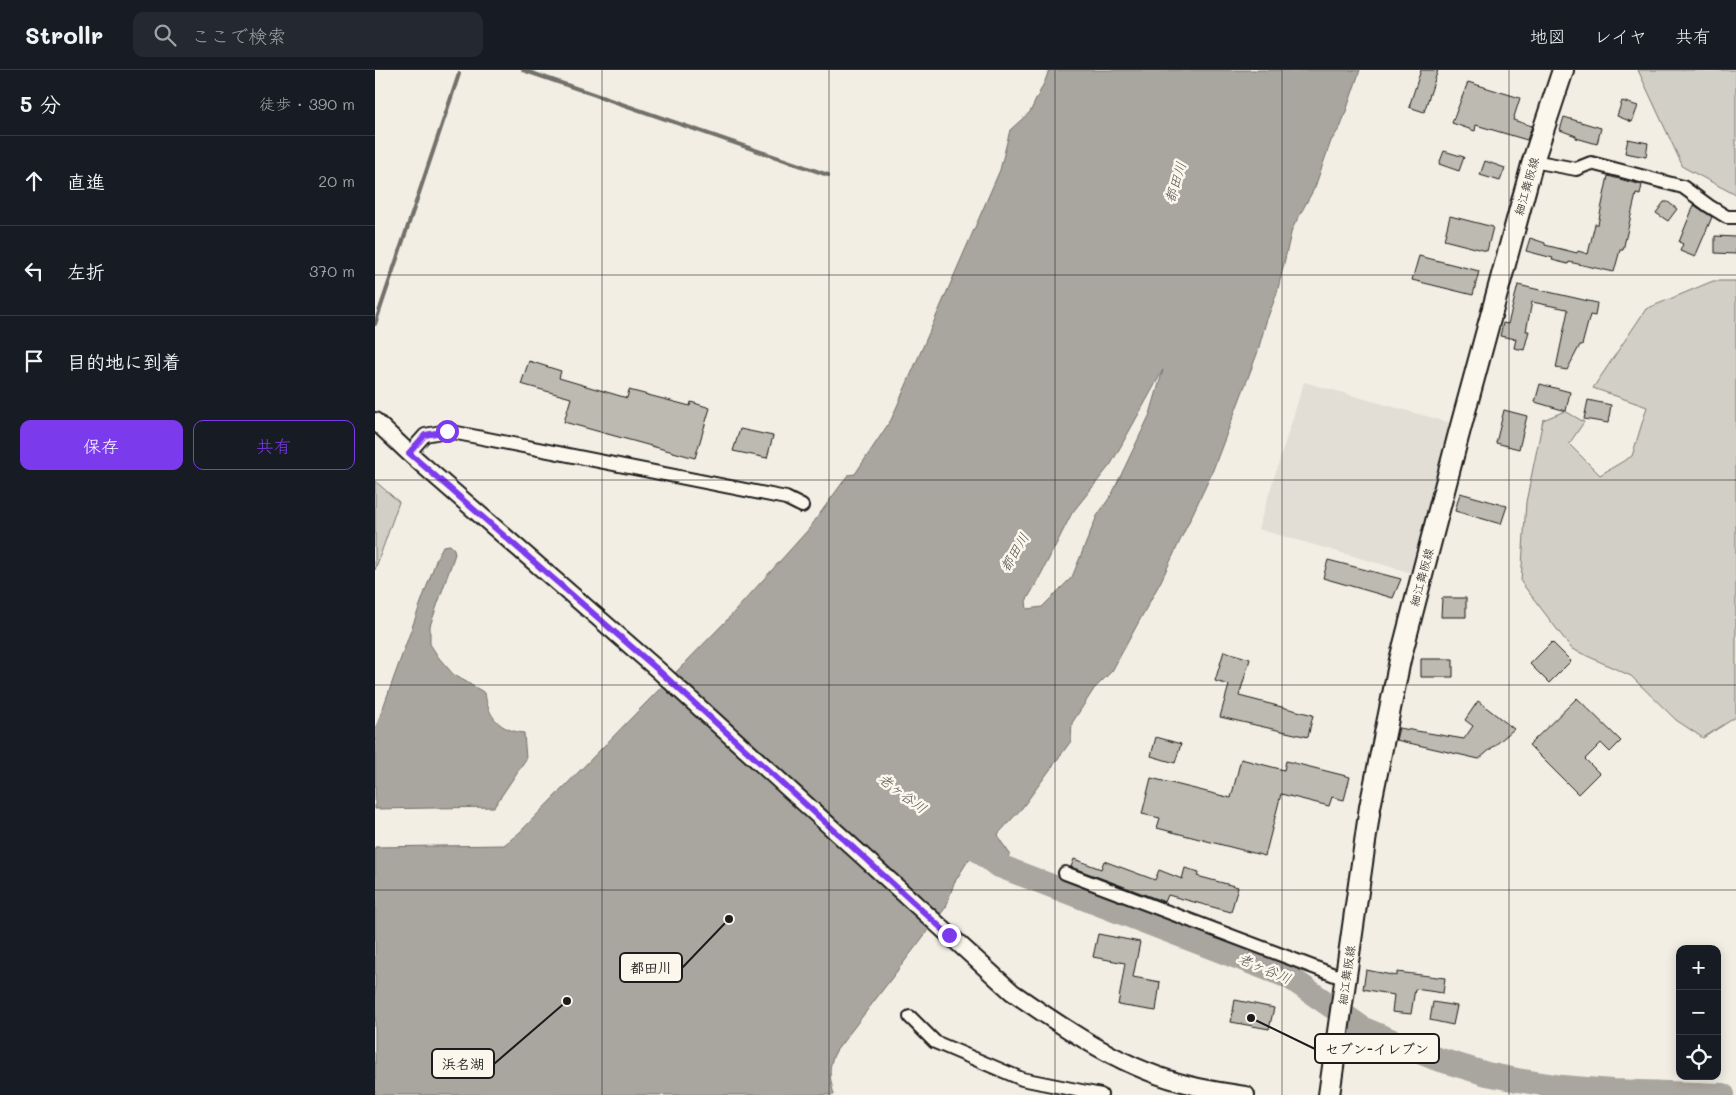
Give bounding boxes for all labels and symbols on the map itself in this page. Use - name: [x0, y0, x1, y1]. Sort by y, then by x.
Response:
- street label: 細江舞阪線: [1510, 155, 1542, 217]
- water label: 都田川: [1160, 159, 1190, 205]
- route start: [436, 420, 459, 443]
- water label: 都田川: [995, 529, 1033, 575]
- street label: 細江舞阪線: [1406, 546, 1436, 608]
- water label: 老ヶ谷川: [875, 769, 931, 817]
- route end: [938, 924, 961, 947]
- street label: 細江舞阪線: [1334, 944, 1358, 1006]
- water label: 老ヶ谷川: [1236, 948, 1294, 988]
- callout: 都田川: [620, 953, 682, 982]
- text: 都田川: [630, 958, 672, 977]
- callout: セブン-イレブン: [1315, 1034, 1439, 1063]
- text: セブン-イレブン: [1325, 1039, 1429, 1058]
- callout: 浜名湖: [432, 1049, 494, 1078]
- text: 浜名湖: [442, 1054, 484, 1073]

